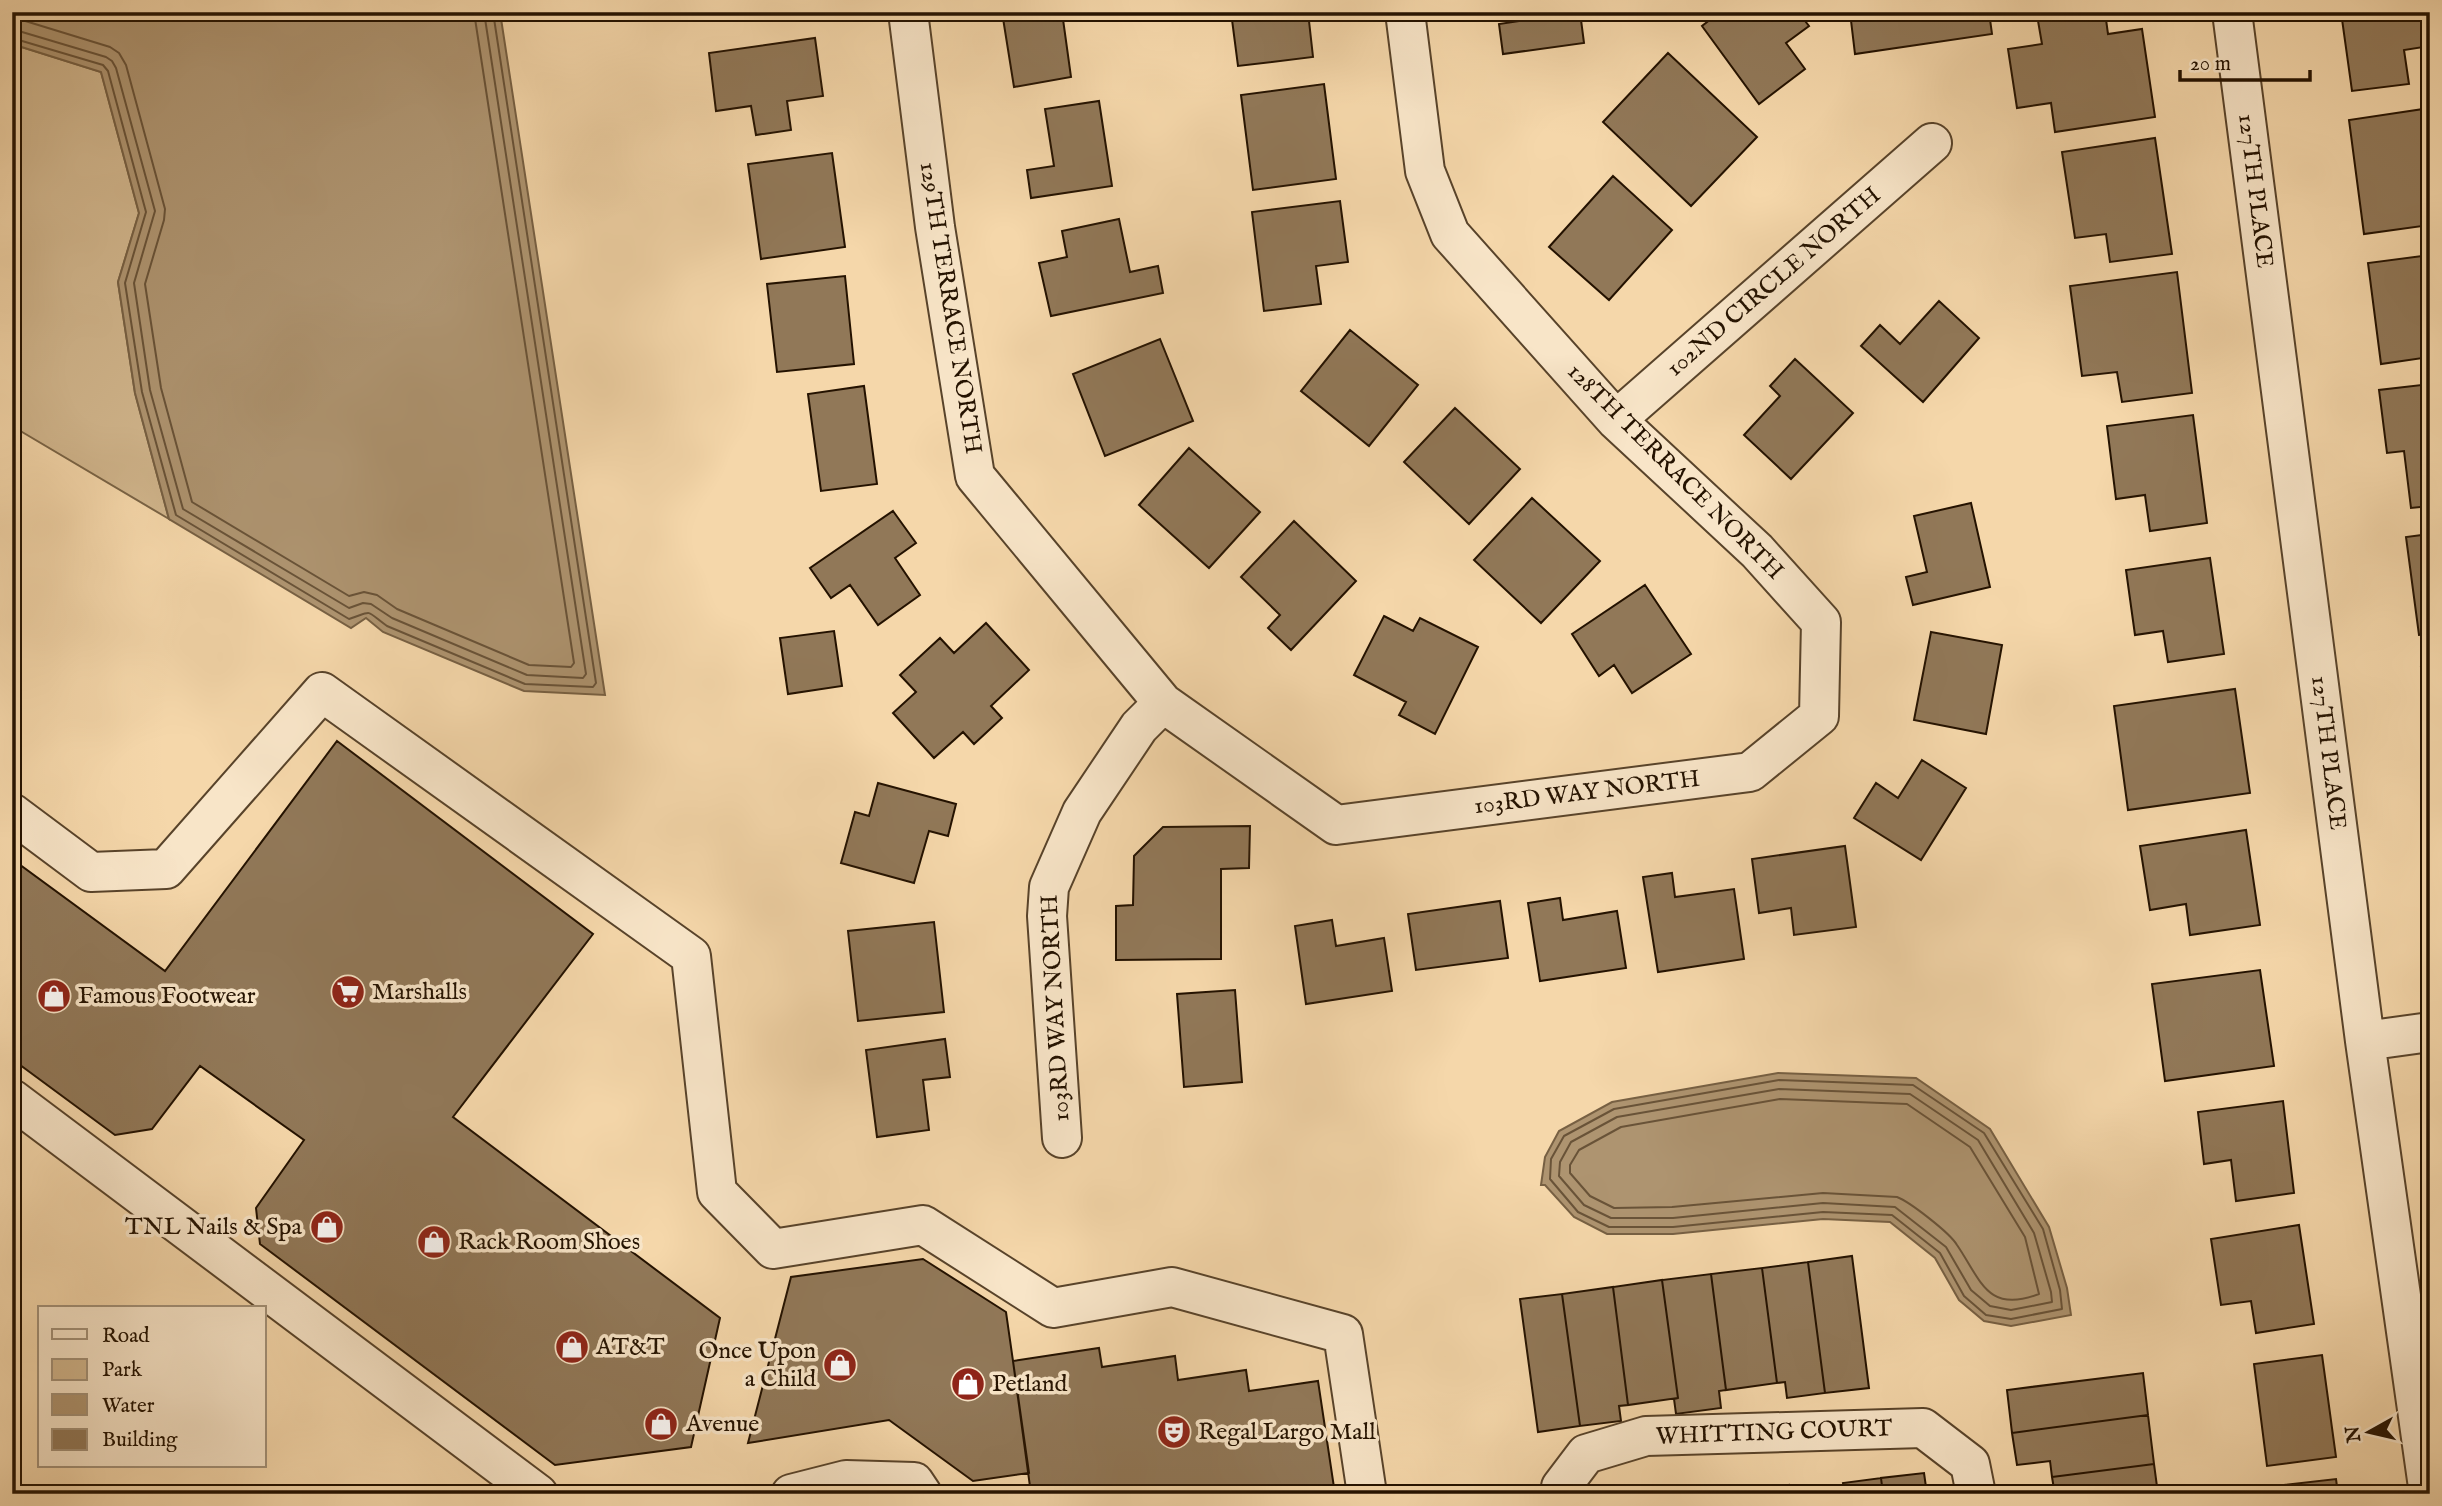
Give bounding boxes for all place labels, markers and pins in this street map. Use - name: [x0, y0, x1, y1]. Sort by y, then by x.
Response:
- supermarket icon: Marshalls: [329, 973, 367, 1011]
- shop icon: Famous Footwear: [35, 977, 73, 1015]
- place label: Marshalls: [372, 977, 467, 1008]
- place label: Famous Footwear: [78, 981, 256, 1012]
- shop icon: TNL Nails & Spa: [308, 1208, 346, 1246]
- place label: TNL Nails & Spa: [125, 1212, 303, 1243]
- shop icon: Rack Room Shoes: [415, 1223, 453, 1261]
- place label: Rack Room Shoes: [458, 1227, 640, 1258]
- shop icon: AT&T: [553, 1328, 591, 1366]
- place label: AT&T: [595, 1332, 665, 1363]
- place label: Once Upon a Child: [698, 1336, 816, 1395]
- shop icon: Once Upon a Child: [821, 1346, 859, 1384]
- shop icon: Petland: [949, 1365, 987, 1403]
- place label: Petland: [992, 1369, 1068, 1400]
- shop icon: Avenue: [642, 1405, 680, 1443]
- place label: Avenue: [685, 1409, 759, 1440]
- theatre icon: Regal Largo Mall: [1155, 1413, 1193, 1451]
- place label: Regal Largo Mall: [1198, 1417, 1376, 1448]

